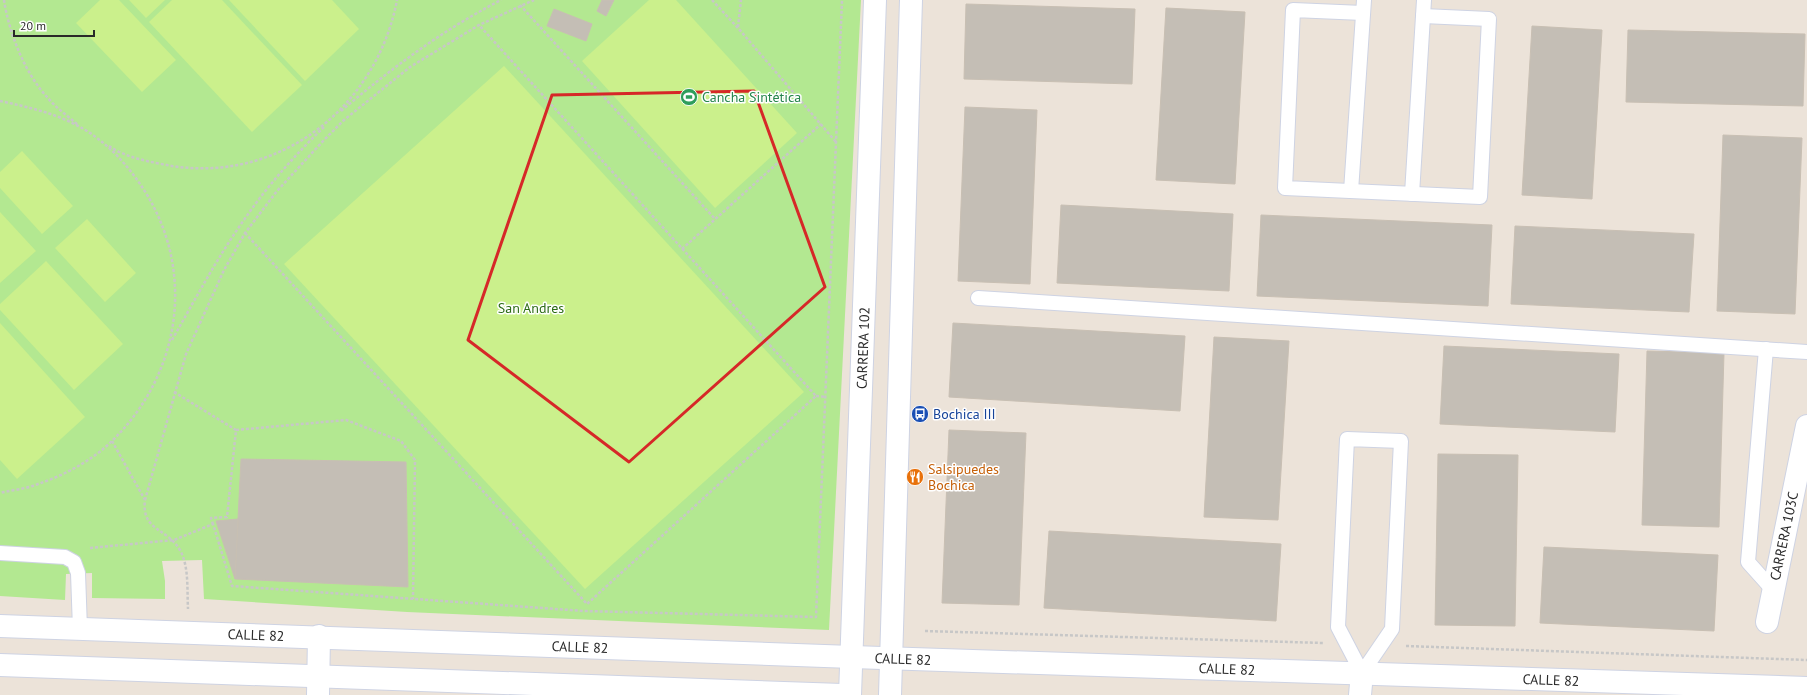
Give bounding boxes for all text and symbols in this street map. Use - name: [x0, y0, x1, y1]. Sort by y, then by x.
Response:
- scale bar: [14, 12, 94, 38]
- text: 20 m: [20, 18, 46, 33]
- sports icon: Cancha Sintética: [679, 87, 699, 107]
- place label: Cancha Sintética: [702, 88, 801, 106]
- park label: San Andres: [498, 299, 564, 317]
- street label: CARRERA 102: [853, 307, 873, 389]
- bus stop icon: Bochica III: [910, 404, 930, 424]
- place label: Bochica III: [933, 405, 996, 423]
- place label: Salsipuedes Bochica: [928, 460, 999, 494]
- restaurant icon: Salsipuedes Bochica: [905, 467, 925, 487]
- street label: CARRERA 103C: [1766, 490, 1802, 582]
- street label: CALLE 82: [227, 625, 285, 645]
- street label: CALLE 82: [551, 637, 609, 657]
- street label: CALLE 82: [874, 649, 932, 669]
- street label: CALLE 82: [1198, 659, 1256, 679]
- street label: CALLE 82: [1522, 670, 1580, 690]

